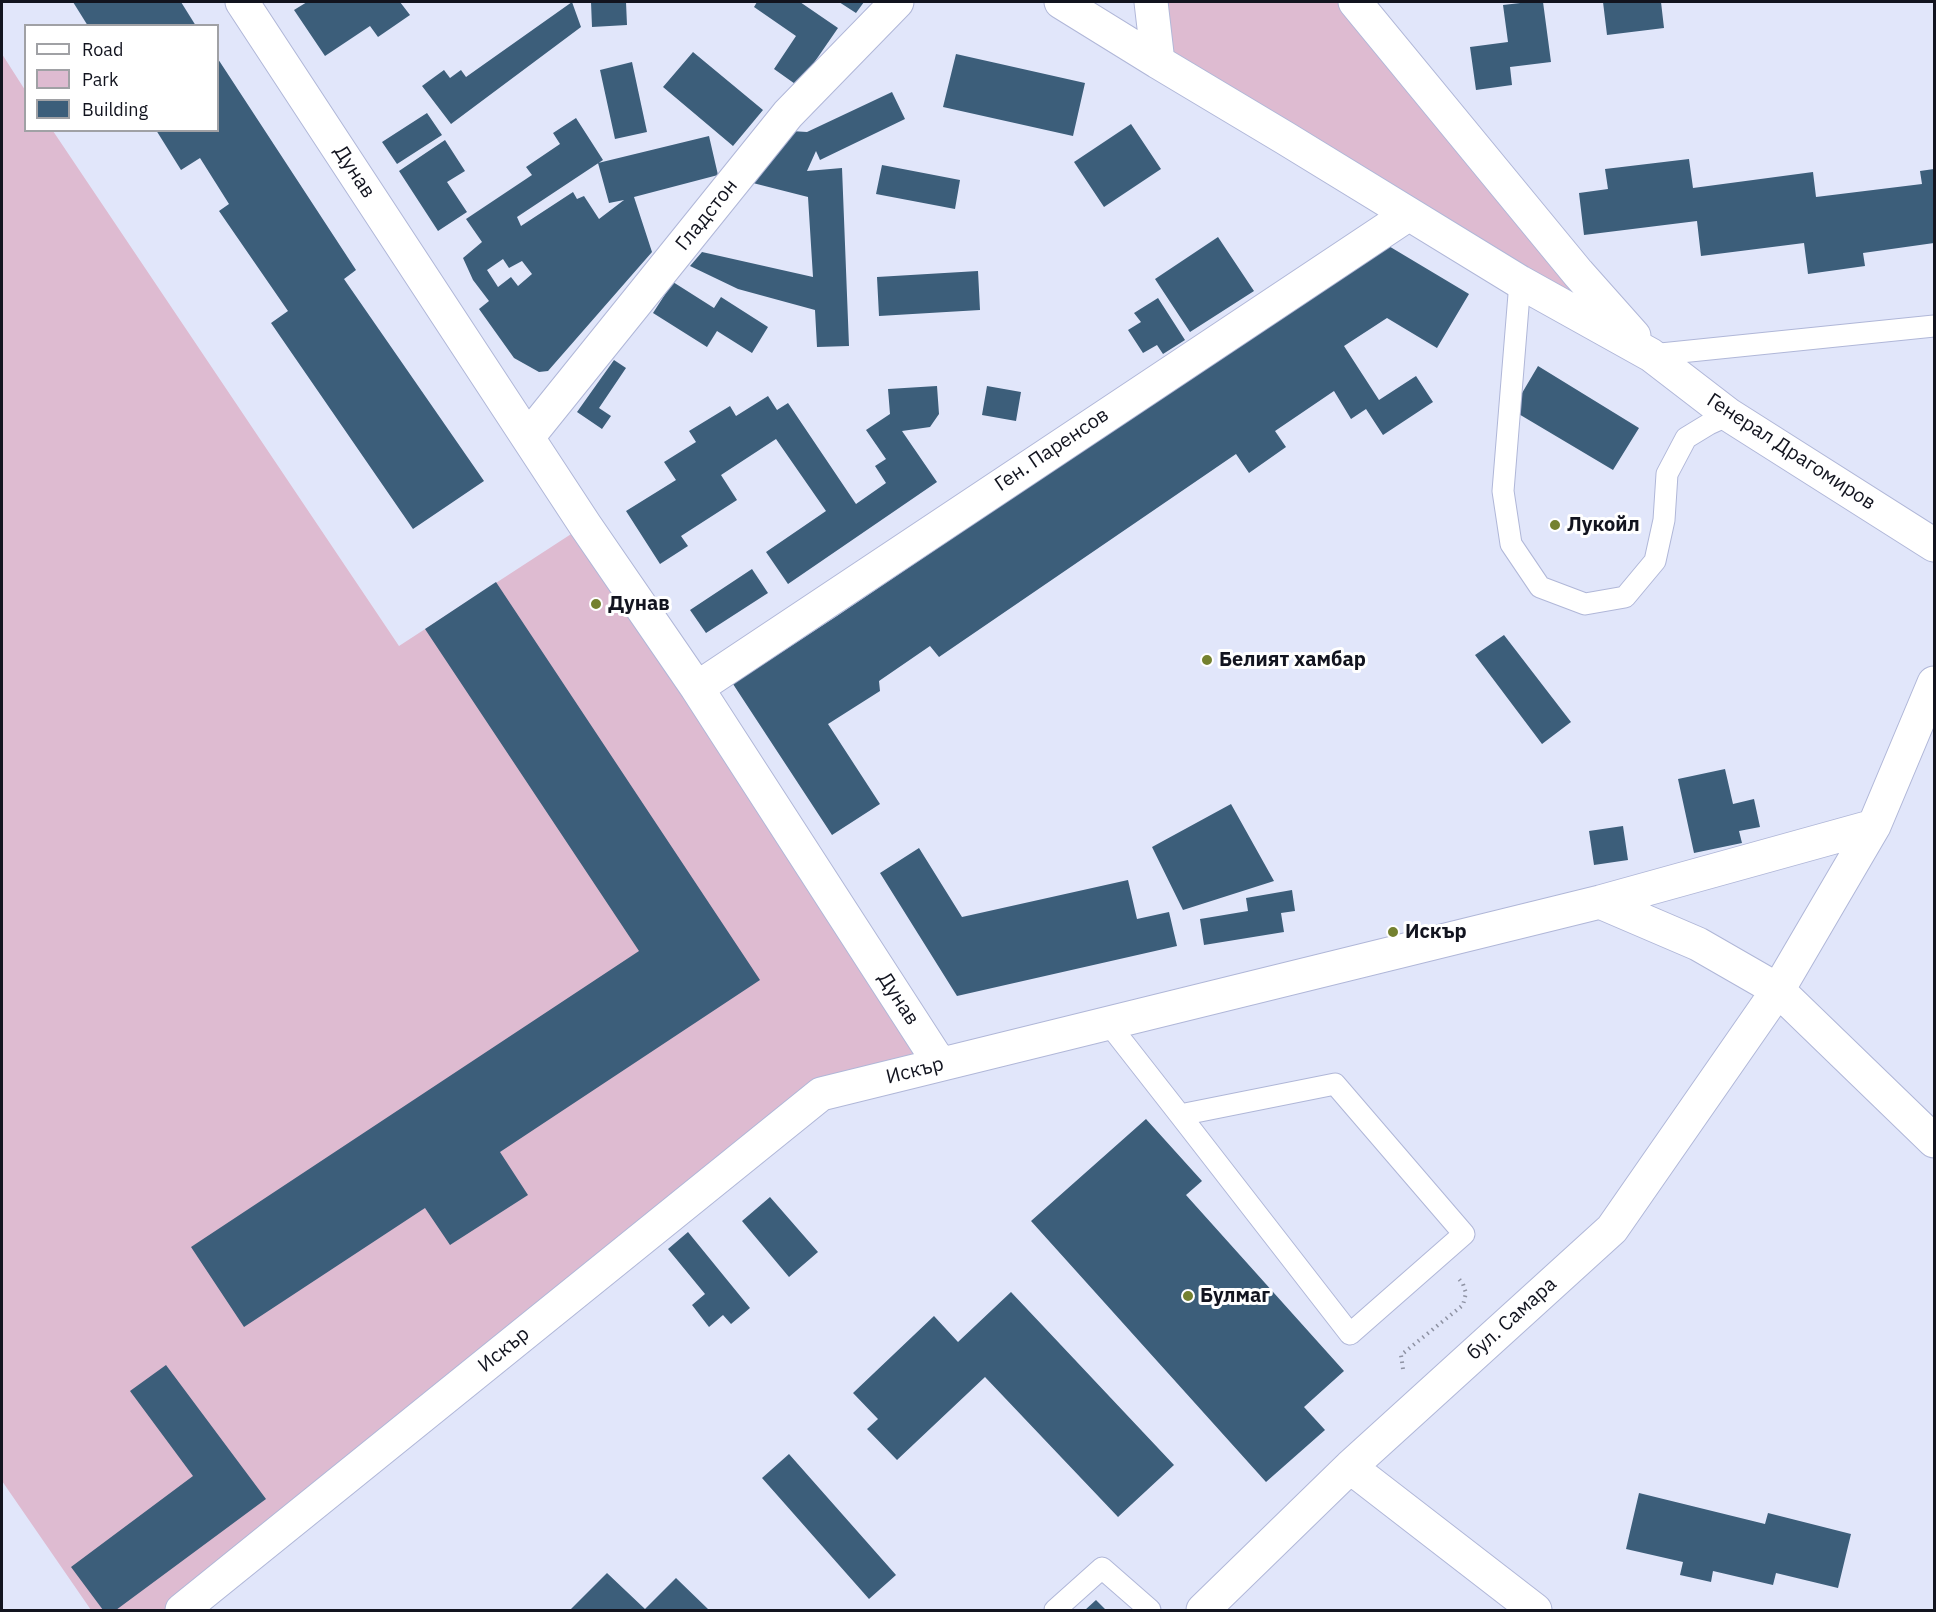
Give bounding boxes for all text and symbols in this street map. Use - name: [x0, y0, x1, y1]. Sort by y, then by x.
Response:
- legend: [24, 24, 219, 132]
- text: Road: [82, 38, 123, 61]
- text: Park: [82, 68, 118, 91]
- text: Building: [82, 98, 148, 121]
- street label: Дунав: [328, 141, 380, 203]
- street label: Гладстон: [671, 174, 743, 256]
- street label: Генерал Драгомиров: [1702, 389, 1880, 515]
- street label: Ген. Паренсов: [991, 403, 1113, 497]
- place label: Лукойл: [1567, 513, 1640, 537]
- marker: Лукойл: [1548, 518, 1562, 532]
- place label: Дунав: [608, 592, 670, 616]
- marker: Дунав: [589, 597, 603, 611]
- place label: Белият хамбар: [1219, 648, 1366, 672]
- marker: Белият хамбар: [1200, 653, 1214, 667]
- place label: Искър: [1405, 920, 1467, 944]
- marker: Искър: [1386, 925, 1400, 939]
- street label: Дунав: [872, 968, 924, 1030]
- street label: Искър: [884, 1052, 946, 1090]
- street label: бул. Самара: [1462, 1273, 1562, 1365]
- place label: Булмаг: [1200, 1284, 1270, 1308]
- marker: Булмаг: [1181, 1289, 1195, 1303]
- street label: Искър: [474, 1322, 534, 1378]

